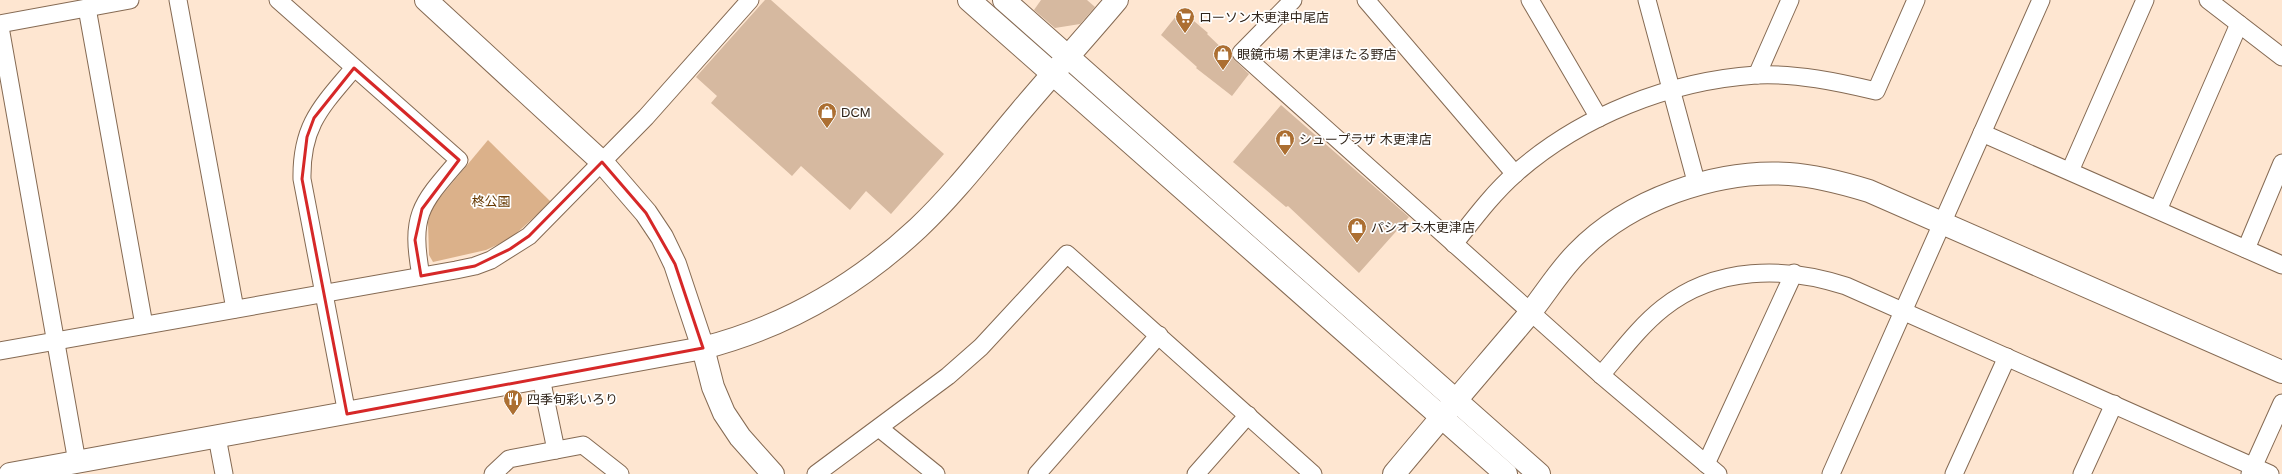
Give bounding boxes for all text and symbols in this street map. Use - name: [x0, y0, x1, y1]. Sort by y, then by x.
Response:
- supermarket icon: ローソン木更津中尾店: [1174, 6, 1196, 34]
- place label: ローソン木更津中尾店: [1199, 10, 1329, 25]
- shop icon: 眼鏡市場 木更津ほたる野店: [1212, 43, 1234, 71]
- place label: 眼鏡市場 木更津ほたる野店: [1237, 47, 1397, 62]
- shop icon: DCM: [816, 101, 838, 129]
- place label: DCM: [841, 105, 871, 120]
- shop icon: シュープラザ 木更津店: [1274, 128, 1296, 156]
- place label: シュープラザ 木更津店: [1299, 132, 1432, 147]
- park label: 柊公園: [471, 194, 511, 209]
- shop icon: パシオス木更津店: [1346, 216, 1368, 244]
- place label: パシオス木更津店: [1371, 220, 1475, 235]
- restaurant icon: 四季旬彩いろり: [502, 388, 524, 416]
- place label: 四季旬彩いろり: [527, 392, 618, 407]

